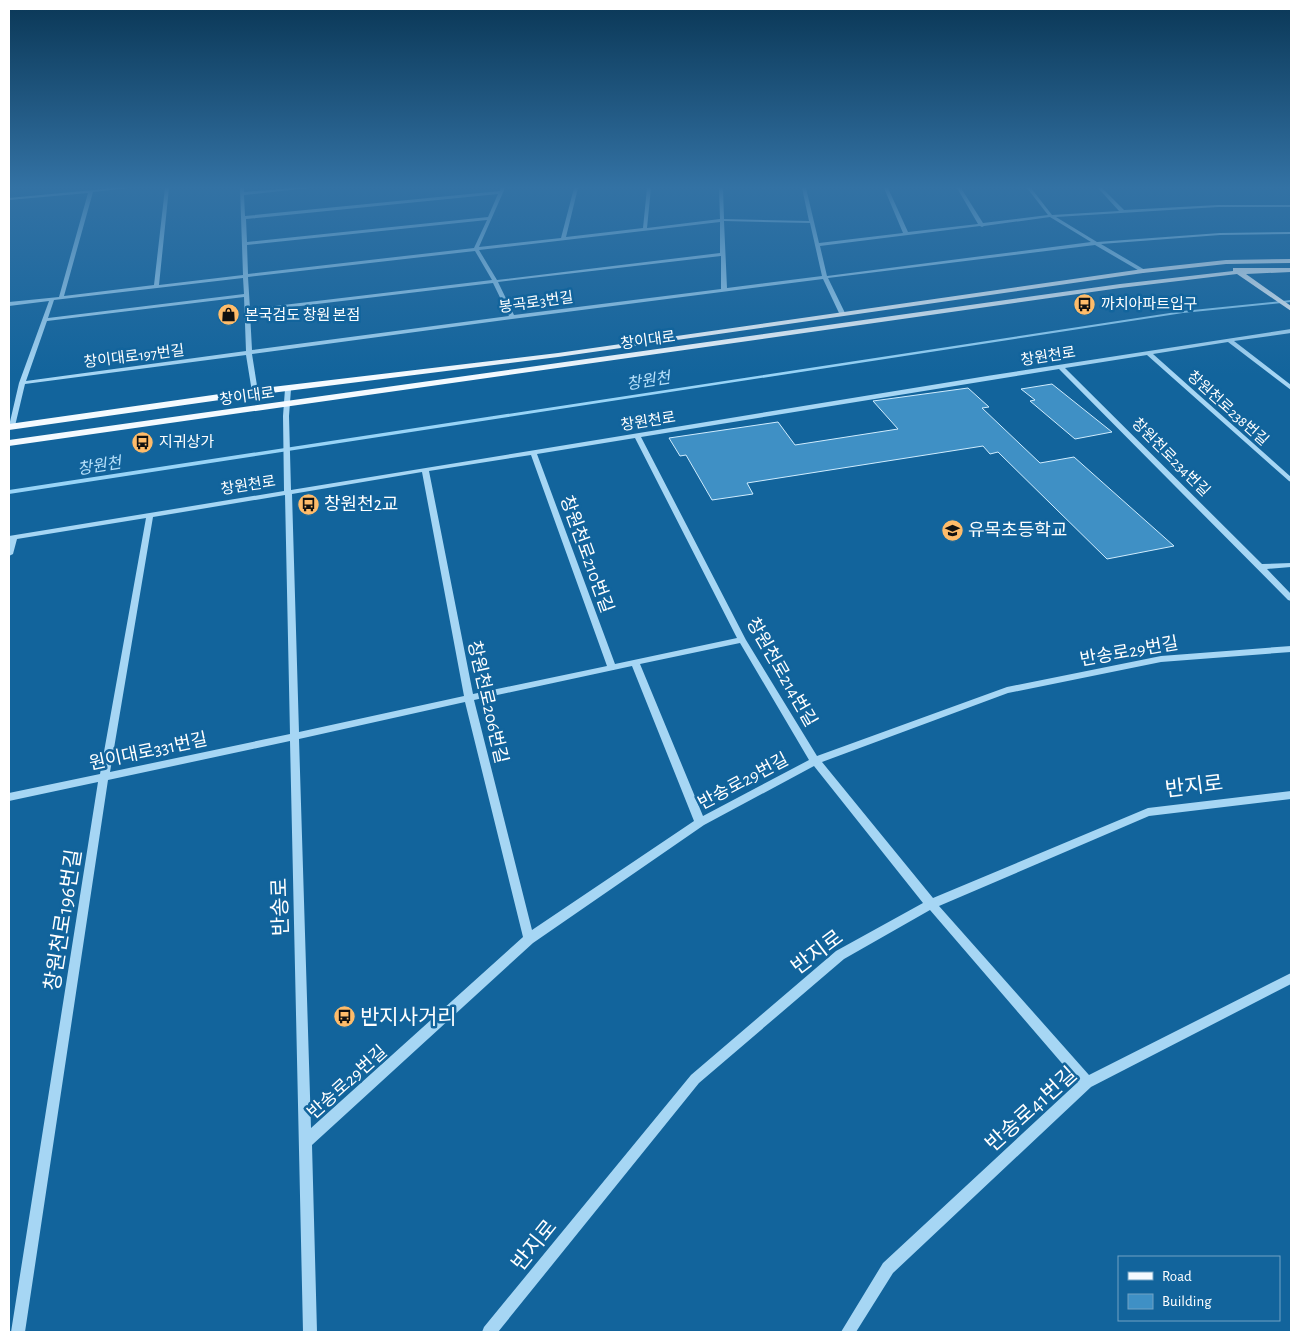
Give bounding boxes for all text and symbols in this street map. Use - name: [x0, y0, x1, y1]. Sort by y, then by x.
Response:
- street label: 봉곡로3번길: [498, 289, 574, 315]
- bus stop icon: 까치아파트입구: [1073, 292, 1097, 316]
- place label: 까치아파트입구: [1101, 296, 1198, 312]
- shop icon: 본국검도 창원 본점: [217, 303, 241, 327]
- place label: 본국검도 창원 본점: [245, 307, 360, 323]
- street label: 창이대로: [620, 328, 676, 352]
- street label: 창이대로197번길: [83, 342, 185, 370]
- street label: 창원천로: [1019, 343, 1077, 368]
- street label: 창원천로238번길: [1184, 367, 1272, 448]
- water label: 창원천: [625, 368, 673, 392]
- street label: 창이대로: [219, 384, 275, 408]
- street label: 창원천로: [619, 408, 677, 433]
- street label: 창원천로234번길: [1129, 414, 1214, 499]
- bus stop icon: 지귀상가: [131, 430, 155, 454]
- place label: 지귀상가: [159, 434, 214, 450]
- water label: 창원천: [76, 453, 124, 477]
- street label: 창원천로: [219, 472, 277, 497]
- bus stop icon: 창원천2교: [296, 492, 320, 516]
- street label: 창원천로210번길: [557, 493, 617, 615]
- place label: 창원천2교: [324, 495, 398, 514]
- school or university icon: 유목초등학교: [940, 518, 964, 542]
- place label: 유목초등학교: [968, 521, 1067, 540]
- street label: 창원천로214번길: [743, 614, 820, 730]
- street label: 반송로29번길: [1078, 634, 1180, 669]
- street label: 창원천로206번길: [464, 639, 511, 765]
- street label: 원이대로331번길: [87, 729, 209, 773]
- street label: 반송로29번길: [695, 750, 792, 813]
- street label: 반지로: [1164, 772, 1224, 800]
- street label: 창원천로196번길: [41, 848, 85, 992]
- street label: 반송로: [268, 878, 292, 936]
- street label: 반지로: [787, 926, 847, 978]
- bus stop icon: 반지사거리: [332, 1005, 356, 1029]
- place label: 반지사거리: [360, 1006, 457, 1028]
- street label: 반송로29번길: [304, 1042, 391, 1123]
- street label: 반송로41번길: [981, 1063, 1081, 1155]
- street label: 반지로: [507, 1216, 561, 1274]
- legend: [1118, 1256, 1280, 1321]
- text: Road: [1162, 1269, 1192, 1284]
- text: Building: [1162, 1294, 1212, 1309]

